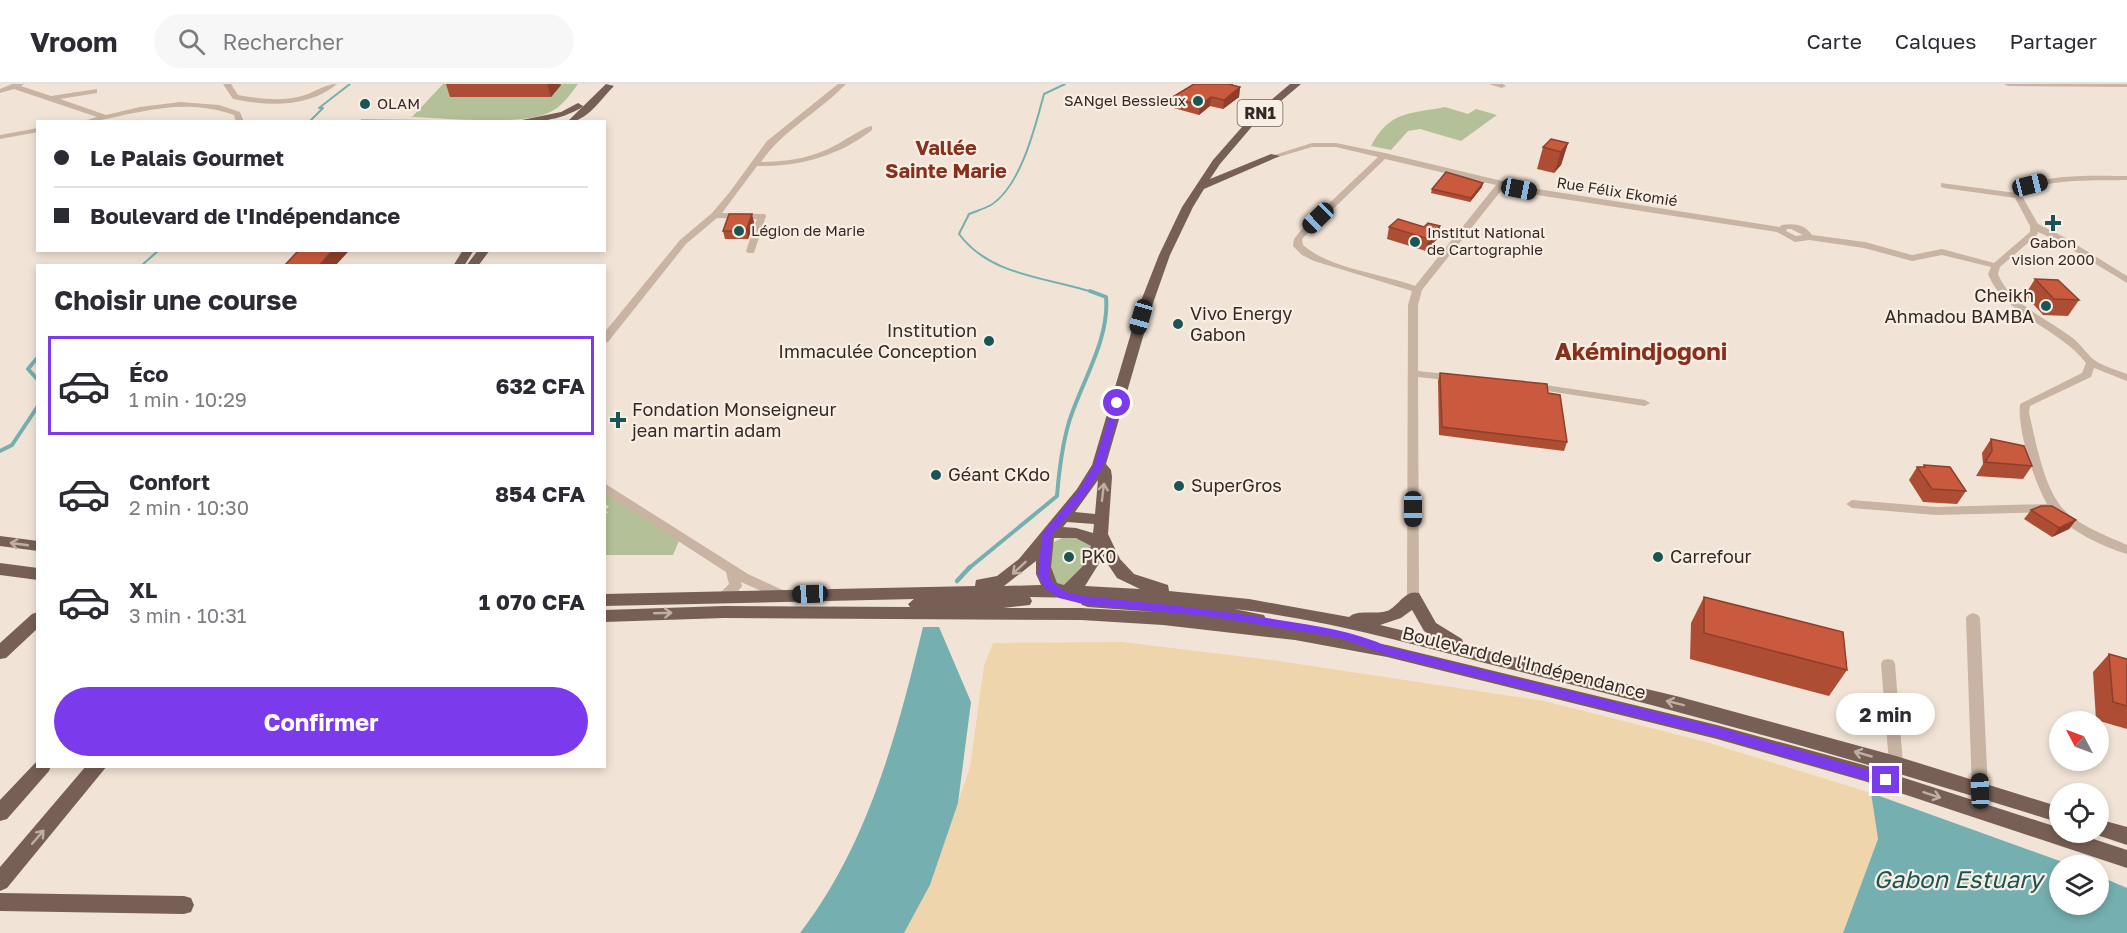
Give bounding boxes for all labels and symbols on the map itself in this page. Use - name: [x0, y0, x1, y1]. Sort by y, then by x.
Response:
- place label: SANgel Bessieux: [1064, 91, 1186, 109]
- place label: OLAM: [377, 94, 420, 112]
- marker: SANgel Bessieux: [1191, 94, 1205, 108]
- marker: OLAM: [358, 97, 372, 111]
- road number: RN1: [1238, 100, 1282, 126]
- district label: Vallée Sainte Marie: [885, 135, 1007, 182]
- car: [2010, 172, 2050, 198]
- street label: Rue Félix Ekomié: [1555, 173, 1679, 209]
- car: [1500, 177, 1538, 201]
- car: [1299, 199, 1337, 237]
- marker: Gabon vision 2000: [2044, 214, 2062, 232]
- place label: Légion de Marie: [751, 221, 865, 239]
- place label: Institut National de Cartographie: [1427, 223, 1545, 258]
- marker: Légion de Marie: [732, 224, 746, 238]
- place label: Gabon vision 2000: [2012, 233, 2094, 268]
- marker: Institut National de Cartographie: [1408, 235, 1422, 249]
- place label: Cheikh Ahmadou BAMBA: [1885, 284, 2034, 327]
- car: [1127, 297, 1155, 337]
- marker: Cheikh Ahmadou BAMBA: [2039, 299, 2053, 313]
- place label: Vivo Energy Gabon: [1190, 302, 1292, 345]
- marker: Vivo Energy Gabon: [1171, 317, 1185, 331]
- place label: Institution Immaculée Conception: [778, 319, 977, 362]
- marker: Institution Immaculée Conception: [982, 334, 996, 348]
- district label: Akémindjogoni: [1555, 336, 1727, 365]
- route start: [1103, 389, 1130, 416]
- place label: Fondation Monseigneur jean martin adam: [631, 398, 837, 441]
- marker: Fondation Monseigneur jean martin adam: [609, 411, 627, 429]
- place label: Géant CKdo: [948, 463, 1050, 485]
- marker: Géant CKdo: [929, 468, 943, 482]
- place label: SuperGros: [1191, 474, 1282, 496]
- marker: SuperGros: [1172, 479, 1186, 493]
- one-way arrow: [1098, 482, 1109, 502]
- car: [1404, 491, 1422, 527]
- one-way arrow: [9, 538, 29, 549]
- place label: PK0: [1081, 545, 1116, 567]
- place label: Carrefour: [1670, 545, 1752, 567]
- marker: PK0: [1062, 550, 1076, 564]
- marker: Carrefour: [1651, 550, 1665, 564]
- one-way arrow: [1011, 561, 1026, 575]
- car: [792, 584, 828, 604]
- one-way arrow: [652, 607, 672, 619]
- street label: Boulevard de l'Indépendance: [1400, 621, 1648, 703]
- callout: 2 min: [1836, 693, 1936, 735]
- one-way arrow: [1666, 696, 1685, 708]
- north arrow: [2049, 711, 2109, 771]
- one-way arrow: [1854, 748, 1873, 759]
- route end: [1872, 766, 1899, 793]
- car: [1970, 773, 1990, 809]
- one-way arrow: [1922, 790, 1941, 801]
- one-way arrow: [31, 830, 45, 845]
- water label: Gabon Estuary: [1874, 864, 2046, 894]

